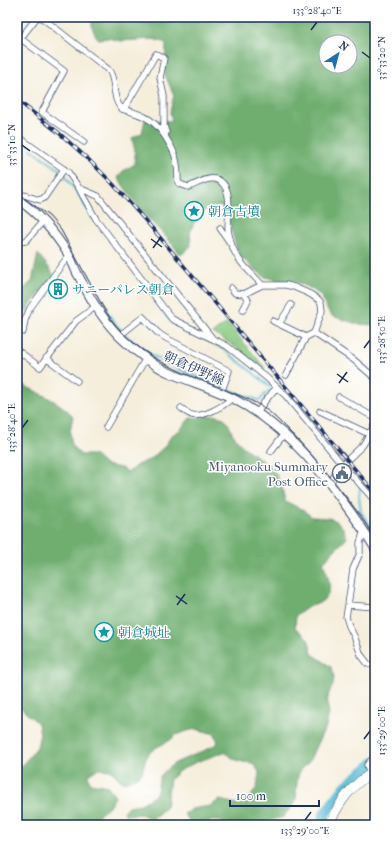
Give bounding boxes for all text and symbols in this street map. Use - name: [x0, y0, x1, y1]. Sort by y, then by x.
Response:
- text: 133°28'40"E: [292, 5, 342, 17]
- north arrow: [318, 34, 358, 74]
- text: 33°33'20"N: [376, 35, 388, 80]
- text: N: [336, 39, 351, 54]
- text: 33°33'10"N: [6, 123, 18, 166]
- place icon: 朝倉古墳: [183, 200, 205, 222]
- place label: 朝倉古墳: [208, 204, 260, 219]
- building icon: サニーパレス朝倉: [47, 278, 69, 300]
- place label: サニーパレス朝倉: [72, 282, 174, 297]
- text: 133°28'50"E: [376, 316, 388, 364]
- street label: 朝倉伊野線: [161, 348, 227, 388]
- text: 133°28'40"E: [6, 403, 18, 453]
- place label: Miyanooku Summary Post Office: [208, 459, 329, 489]
- public building icon: Miyanooku Summary Post Office: [331, 462, 353, 484]
- place icon: 朝倉城址: [93, 621, 115, 643]
- place label: 朝倉城址: [118, 625, 170, 640]
- text: 133°29'00"E: [376, 707, 388, 755]
- scale bar: [230, 782, 319, 808]
- text: 100 m: [236, 789, 266, 803]
- text: 133°29'00"E: [281, 825, 329, 837]

